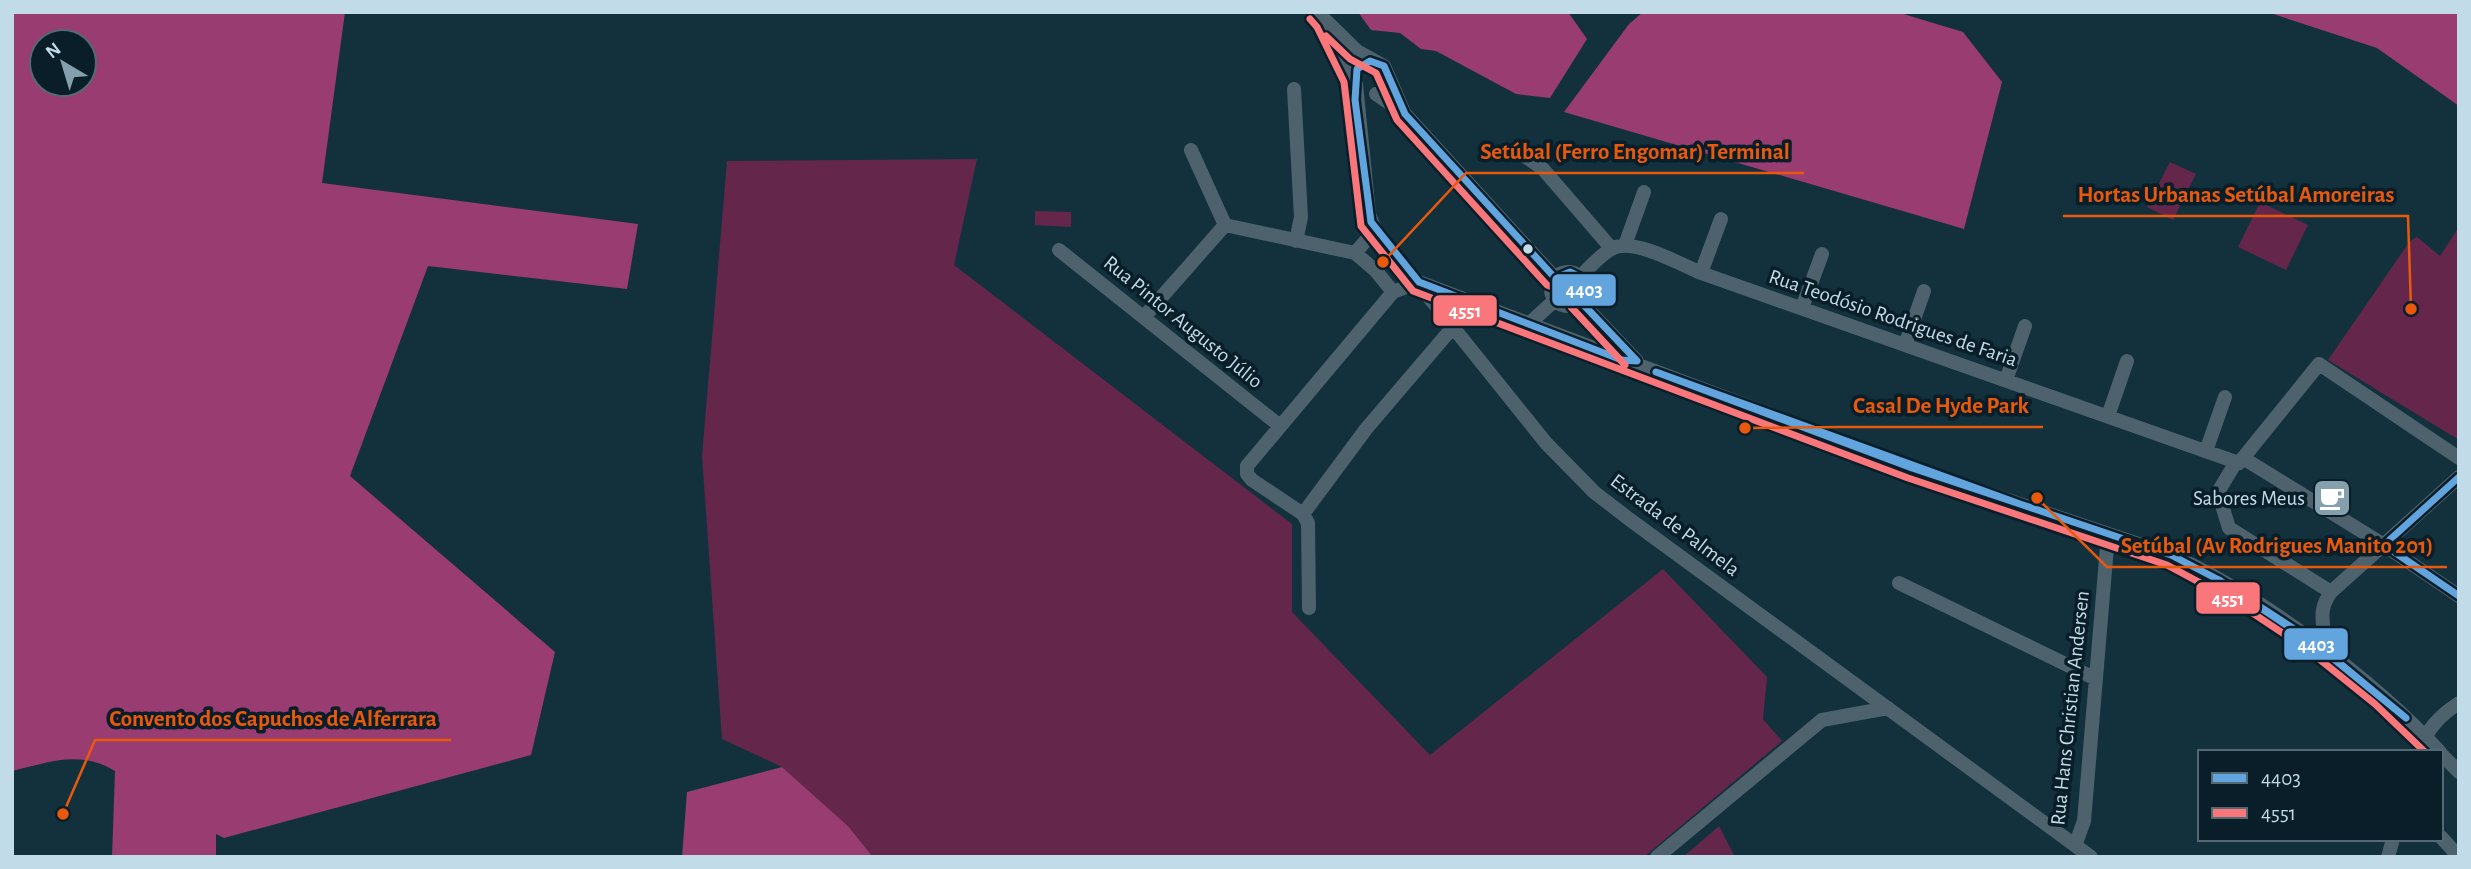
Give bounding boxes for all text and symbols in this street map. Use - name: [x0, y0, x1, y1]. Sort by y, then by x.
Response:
- north arrow: [28, 28, 98, 98]
- text: N: [42, 39, 65, 62]
- callout: Setúbal (Ferro Engomar) Terminal: [1466, 129, 1804, 173]
- text: Setúbal (Ferro Engomar) Terminal: [1480, 141, 1790, 164]
- callout: Hortas Urbanas Setúbal Amoreiras: [2063, 172, 2408, 216]
- text: Hortas Urbanas Setúbal Amoreiras: [2078, 184, 2395, 207]
- unlabelled marker: [1521, 242, 1535, 256]
- street label: Rua Pintor Augusto Júlio: [1100, 252, 1266, 392]
- street label: Rua Teodósio Rodrigues de Faria: [1766, 266, 2020, 371]
- line badge: 4403: [1551, 273, 1617, 307]
- text: 4403: [1565, 281, 1603, 300]
- line badge: 4551: [1432, 294, 1498, 327]
- text: 4551: [1449, 302, 1481, 321]
- callout: Casal De Hyde Park: [1839, 383, 2043, 427]
- text: Casal De Hyde Park: [1853, 395, 2030, 418]
- street label: Estrada de Palmela: [1607, 470, 1744, 580]
- cafe icon: Sabores Meus: [2311, 477, 2353, 519]
- place label: Sabores Meus: [2193, 488, 2305, 509]
- callout: Setúbal (Av Rodrigues Manito 201): [2107, 523, 2447, 567]
- text: Setúbal (Av Rodrigues Manito 201): [2121, 535, 2433, 558]
- line badge: 4551: [2195, 581, 2261, 615]
- street label: Rua Hans Christian Andersen: [2047, 590, 2093, 826]
- text: 4551: [2212, 590, 2244, 609]
- line badge: 4403: [2283, 627, 2349, 661]
- text: 4403: [2297, 636, 2335, 655]
- callout: Convento dos Capuchos de Alferrara: [95, 696, 451, 740]
- text: Convento dos Capuchos de Alferrara: [109, 708, 437, 731]
- legend: [2198, 750, 2443, 841]
- text: 4403: [2261, 768, 2301, 789]
- text: 4551: [2261, 803, 2296, 824]

